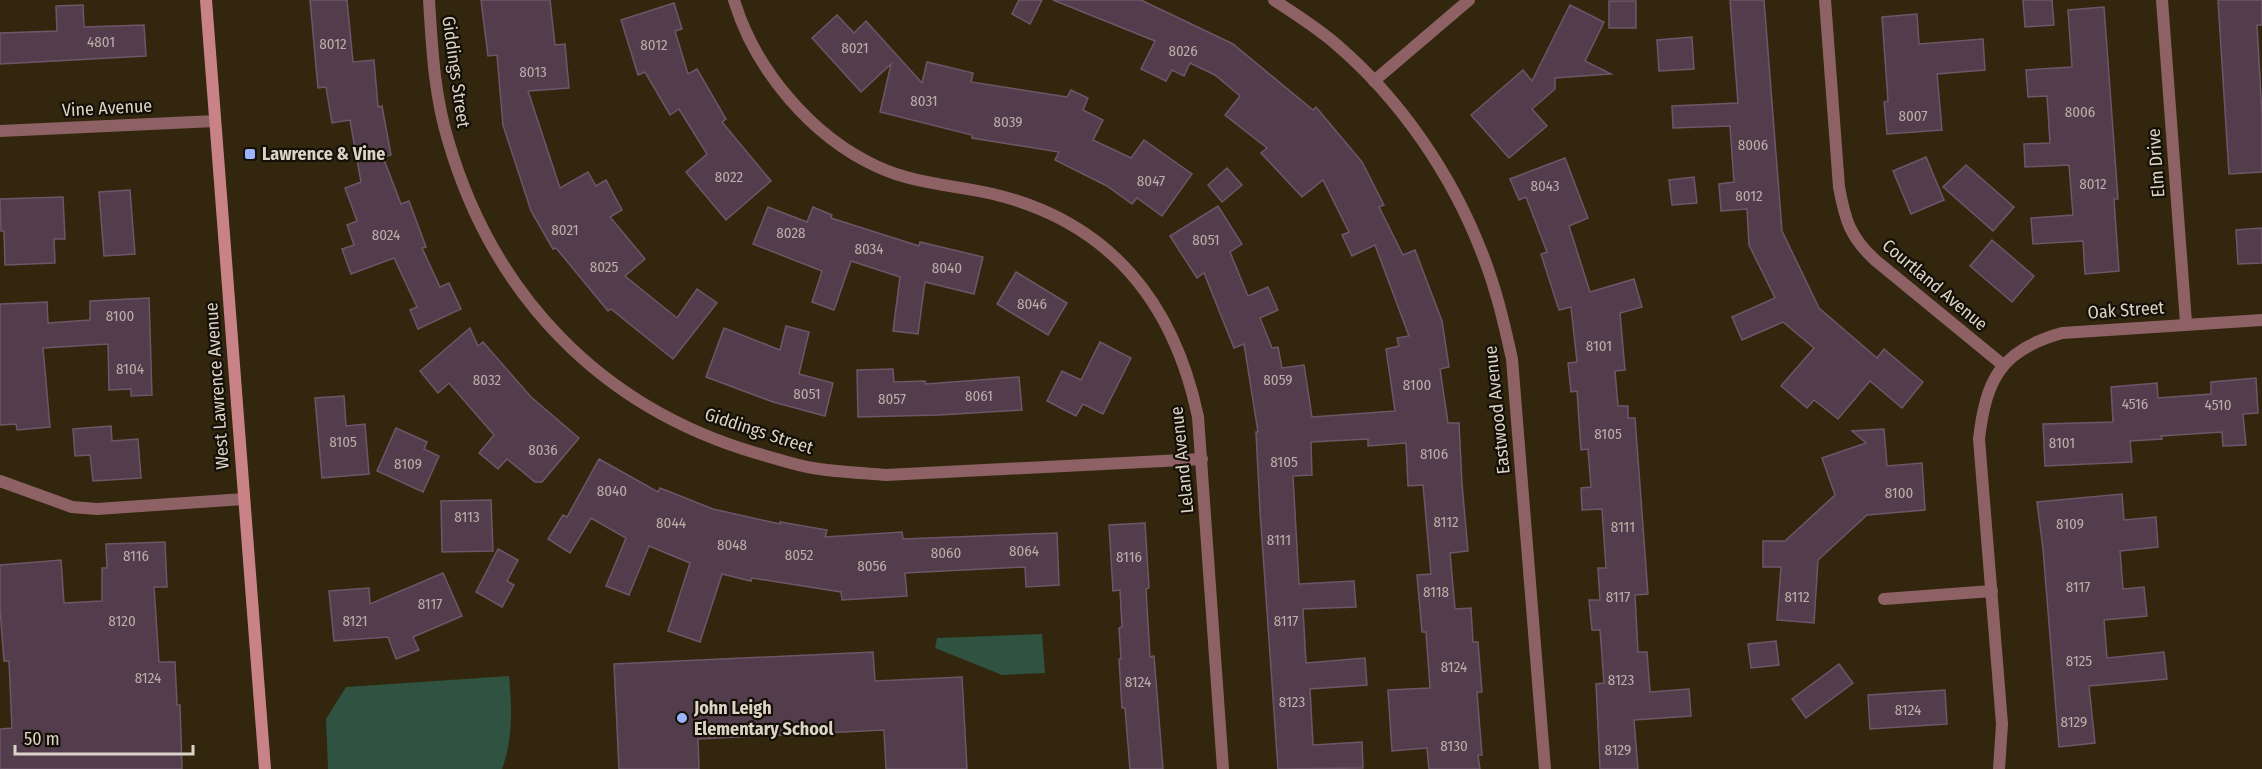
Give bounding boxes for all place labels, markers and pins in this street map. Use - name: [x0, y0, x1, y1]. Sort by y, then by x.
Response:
- place label: Lawrence & Vine: [262, 143, 385, 165]
- marker: Lawrence & Vine: [243, 147, 257, 161]
- place label: John Leigh Elementary School: [693, 697, 833, 740]
- marker: John Leigh Elementary School: [675, 711, 689, 725]

